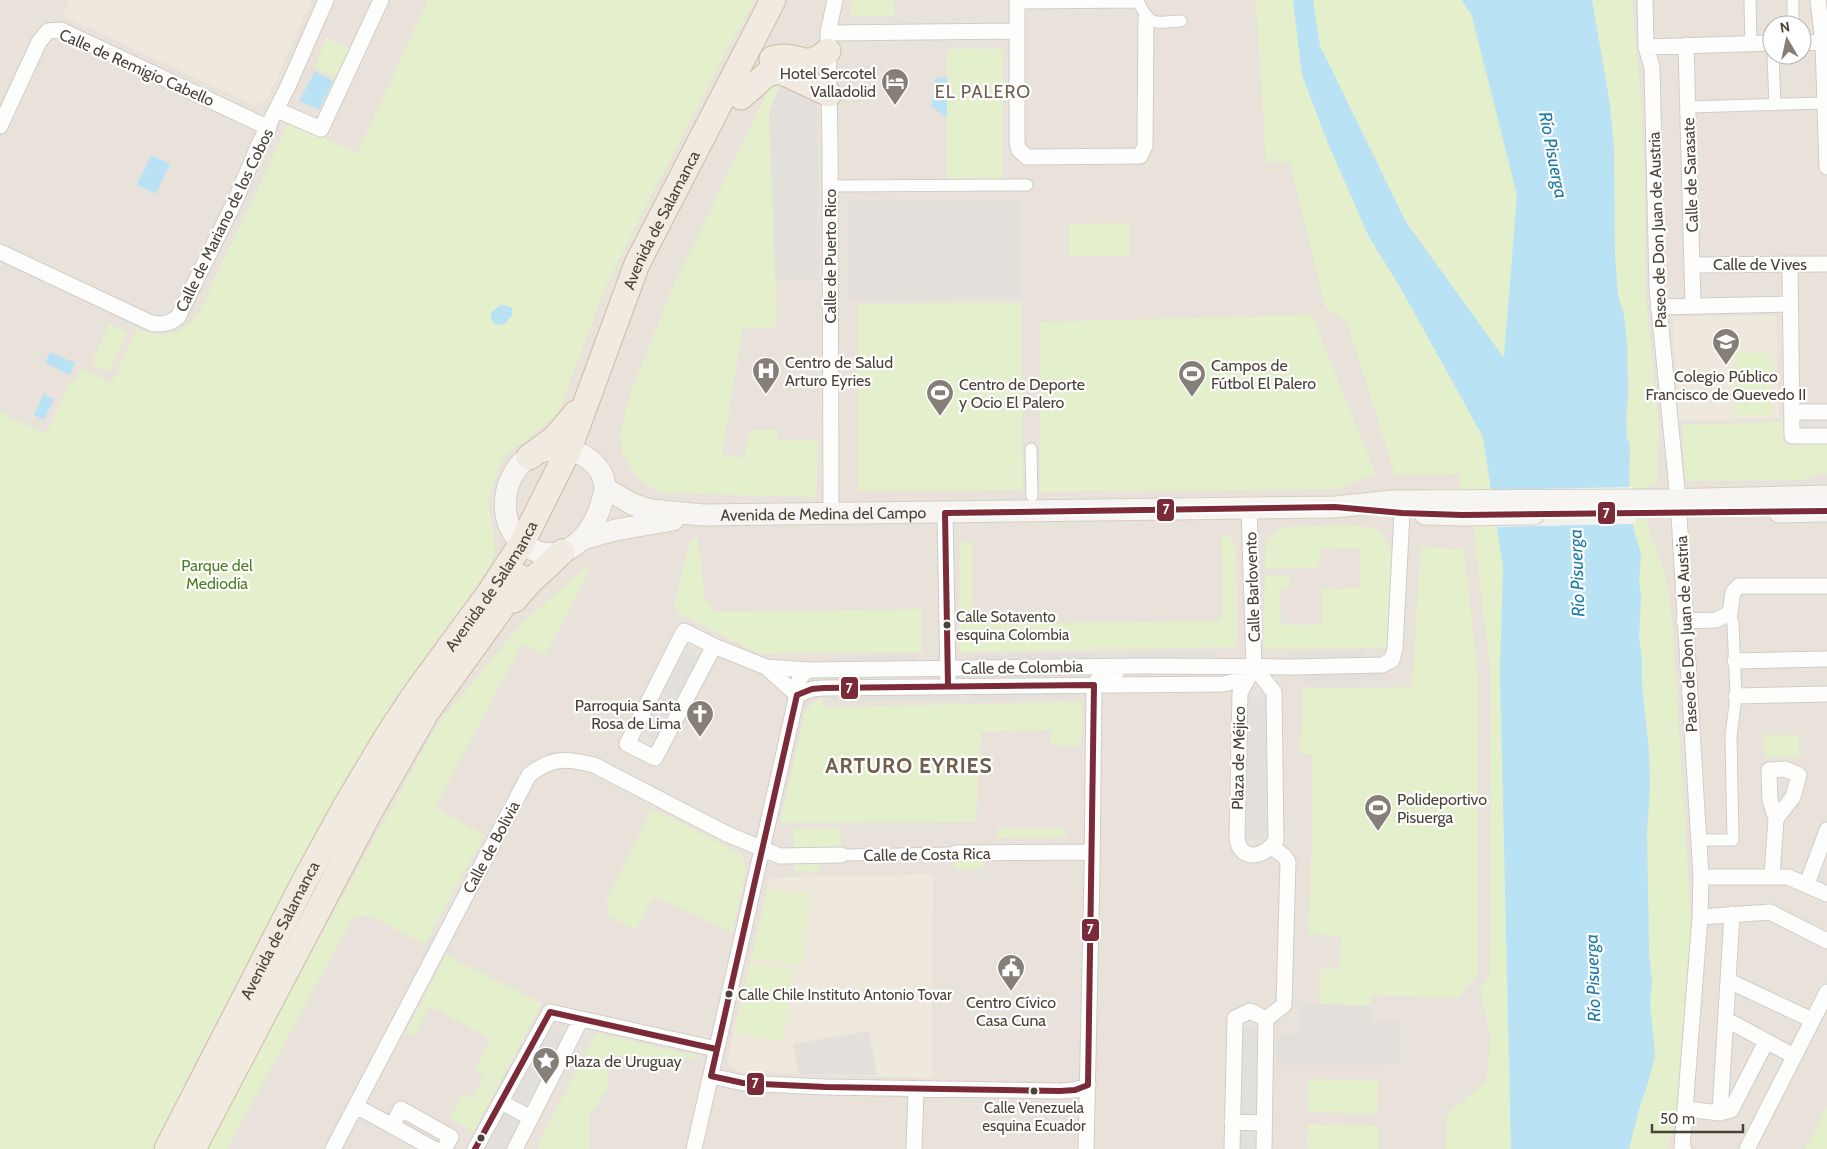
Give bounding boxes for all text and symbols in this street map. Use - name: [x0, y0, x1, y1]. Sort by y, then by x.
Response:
- north arrow: [1762, 15, 1812, 65]
- text: N: [1779, 17, 1791, 37]
- street label: Calle de Remigio Cabello: [56, 25, 217, 110]
- place label: Hotel Sercotel Valladolid: [780, 64, 876, 101]
- hotel icon: Hotel Sercotel Valladolid: [880, 67, 910, 106]
- district label: EL PALERO: [935, 81, 1031, 103]
- water label: Río Pisuerga: [1534, 110, 1572, 200]
- street label: Calle de Sarasate: [1679, 117, 1702, 233]
- street label: Calle de Mariano de los Cobos: [172, 125, 277, 315]
- street label: Paseo de Don Juan de Austria: [1645, 131, 1670, 329]
- street label: Avenida de Salamanca: [620, 147, 704, 292]
- street label: Calle de Puerto Rico: [821, 188, 840, 323]
- street label: Calle de Vives: [1713, 255, 1807, 274]
- school or university icon: Colegio Público Francisco de Quevedo II: [1711, 327, 1741, 366]
- place label: Centro de Salud Arturo Eyries: [785, 353, 893, 390]
- hospital icon: Centro de Salud Arturo Eyries: [751, 356, 781, 395]
- place label: Campos de Fútbol El Palero: [1211, 356, 1316, 393]
- sports icon: Campos de Fútbol El Palero: [1177, 359, 1207, 398]
- place label: Colegio Público Francisco de Quevedo II: [1646, 367, 1806, 404]
- place label: Centro de Deporte y Ocio El Palero: [959, 375, 1085, 412]
- sports icon: Centro de Deporte y Ocio El Palero: [925, 378, 955, 417]
- line badge: 7: [1156, 498, 1175, 522]
- text: 7: [1162, 500, 1170, 518]
- line badge: 7: [1597, 501, 1616, 525]
- street label: Avenida de Medina del Campo: [720, 503, 927, 525]
- text: 7: [1602, 504, 1610, 522]
- street label: Avenida de Salamanca: [441, 518, 542, 655]
- water label: Río Pisuerga: [1564, 529, 1590, 617]
- street label: Calle Barlovento: [1241, 531, 1264, 642]
- street label: Paseo de Don Juan de Austria: [1672, 535, 1701, 733]
- park label: Parque del Mediodía: [181, 556, 253, 593]
- place label: Calle Sotavento esquina Colombia: [956, 608, 1070, 644]
- marker: Calle Sotavento esquina Colombia: [942, 620, 952, 630]
- street label: Calle de Colombia: [961, 657, 1084, 678]
- line badge: 7: [840, 676, 859, 700]
- text: 7: [845, 679, 853, 697]
- place label: Parroquia Santa Rosa de Lima: [575, 696, 681, 733]
- church icon: Parroquia Santa Rosa de Lima: [685, 699, 715, 738]
- street label: Plaza de Méjico: [1228, 706, 1249, 810]
- district label: ARTURO EYRIES: [825, 753, 993, 778]
- place label: Polideportivo Pisuerga: [1397, 790, 1487, 827]
- sports icon: Polideportivo Pisuerga: [1363, 793, 1393, 832]
- street label: Calle de Bolivia: [459, 797, 524, 897]
- street label: Calle de Costa Rica: [863, 844, 991, 865]
- street label: Avenida de Salamanca: [236, 858, 324, 1003]
- line badge: 7: [1081, 918, 1100, 942]
- text: 7: [1086, 920, 1094, 938]
- water label: Río Pisuerga: [1580, 934, 1606, 1022]
- public building icon: Centro Cívico Casa Cuna: [996, 953, 1026, 992]
- place label: Calle Chile Instituto Antonio Tovar: [738, 986, 952, 1004]
- marker: Calle Chile Instituto Antonio Tovar: [724, 989, 734, 999]
- place label: Centro Cívico Casa Cuna: [966, 993, 1056, 1030]
- place icon: Plaza de Uruguay: [531, 1046, 561, 1085]
- place label: Plaza de Uruguay: [565, 1052, 682, 1071]
- line badge: 7: [746, 1072, 765, 1096]
- text: 7: [751, 1074, 759, 1092]
- marker: Calle Venezuela esquina Ecuador: [1029, 1086, 1039, 1096]
- place label: Calle Venezuela esquina Ecuador: [982, 1099, 1086, 1135]
- scale bar: [1652, 1102, 1743, 1134]
- text: 50 m: [1660, 1110, 1695, 1128]
- unlabelled marker: [476, 1133, 486, 1143]

